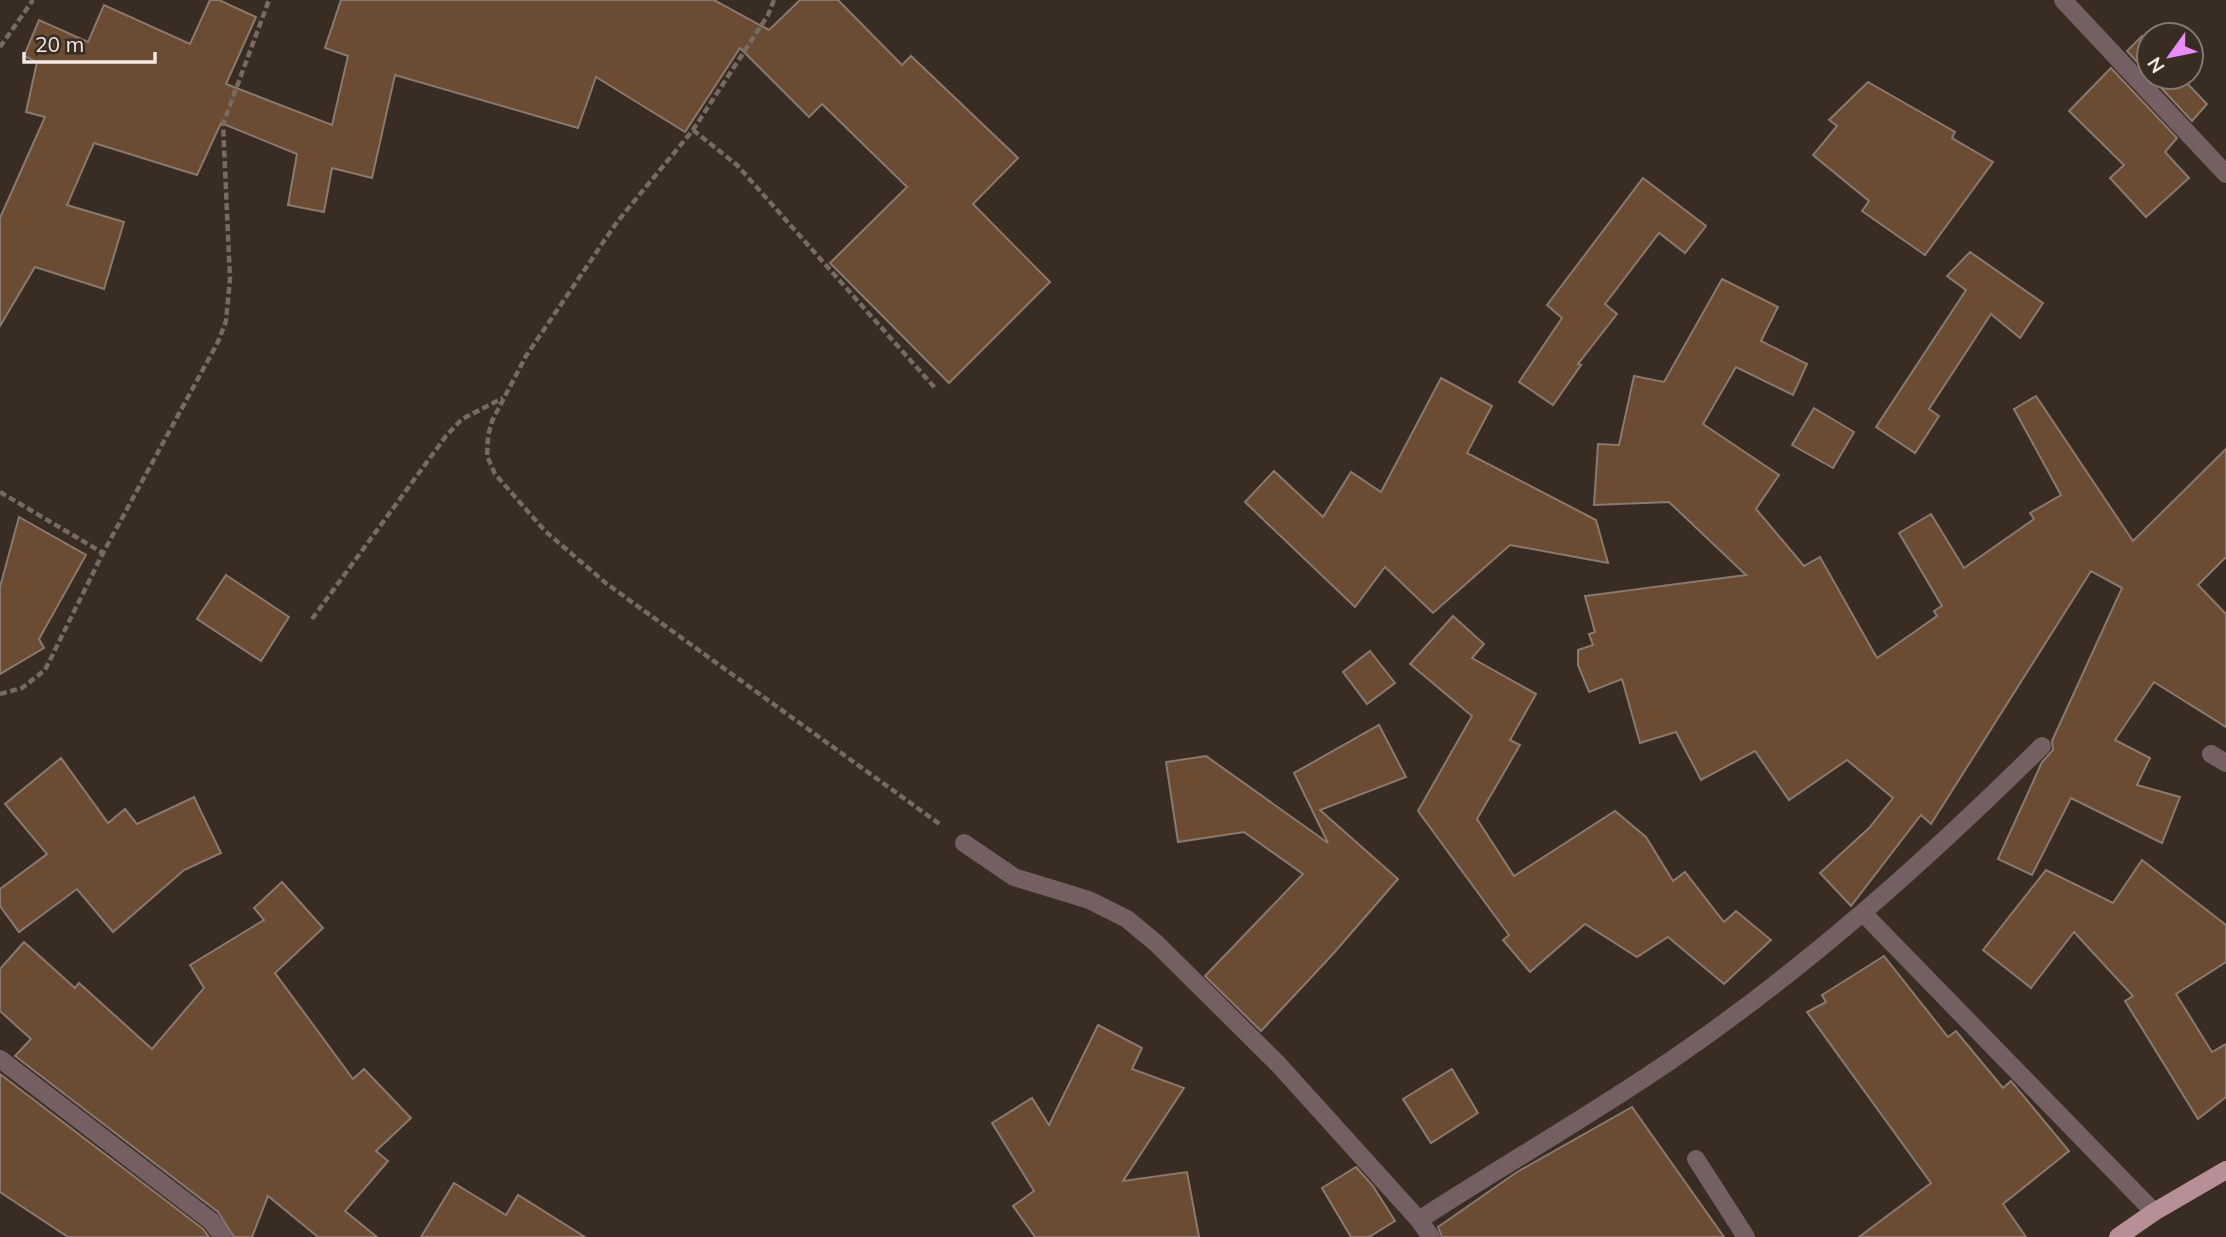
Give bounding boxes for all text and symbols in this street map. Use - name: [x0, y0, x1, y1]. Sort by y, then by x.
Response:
- scale bar: [24, 21, 156, 65]
- north arrow: [2135, 21, 2205, 91]
- text: 20 m: [35, 31, 84, 57]
- text: N: [2142, 53, 2170, 78]

